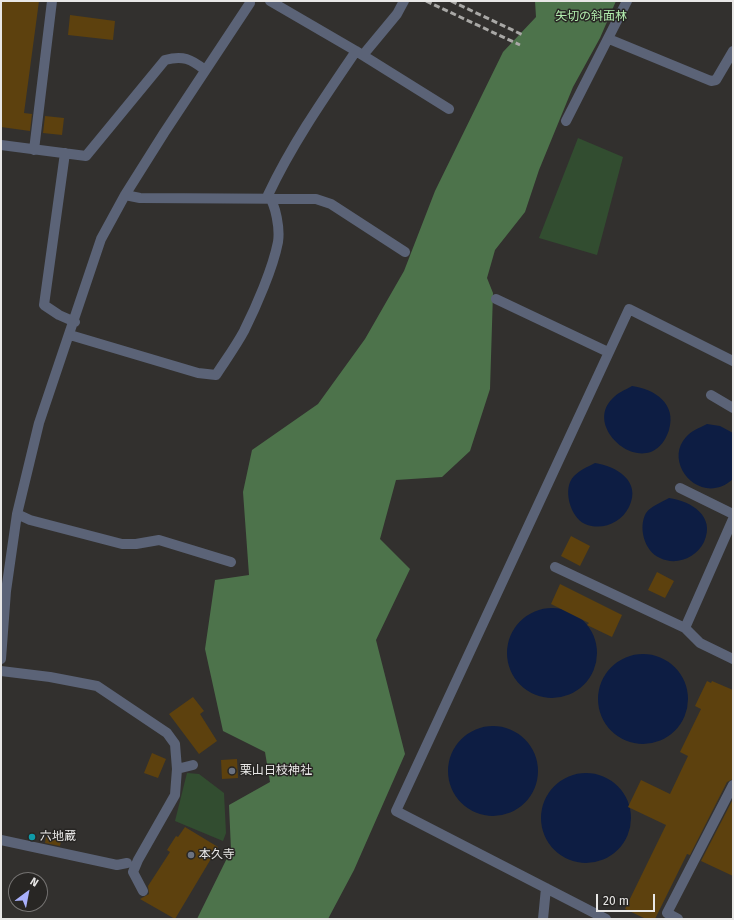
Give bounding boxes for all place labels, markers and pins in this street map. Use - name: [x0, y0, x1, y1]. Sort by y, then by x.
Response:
- place label: 栗山日枝神社: [240, 764, 312, 778]
- marker: 栗山日枝神社: [227, 766, 237, 776]
- place label: 六地蔵: [40, 830, 76, 844]
- marker: 六地蔵: [27, 832, 37, 842]
- place label: 本久寺: [199, 848, 235, 862]
- marker: 本久寺: [186, 850, 196, 860]

